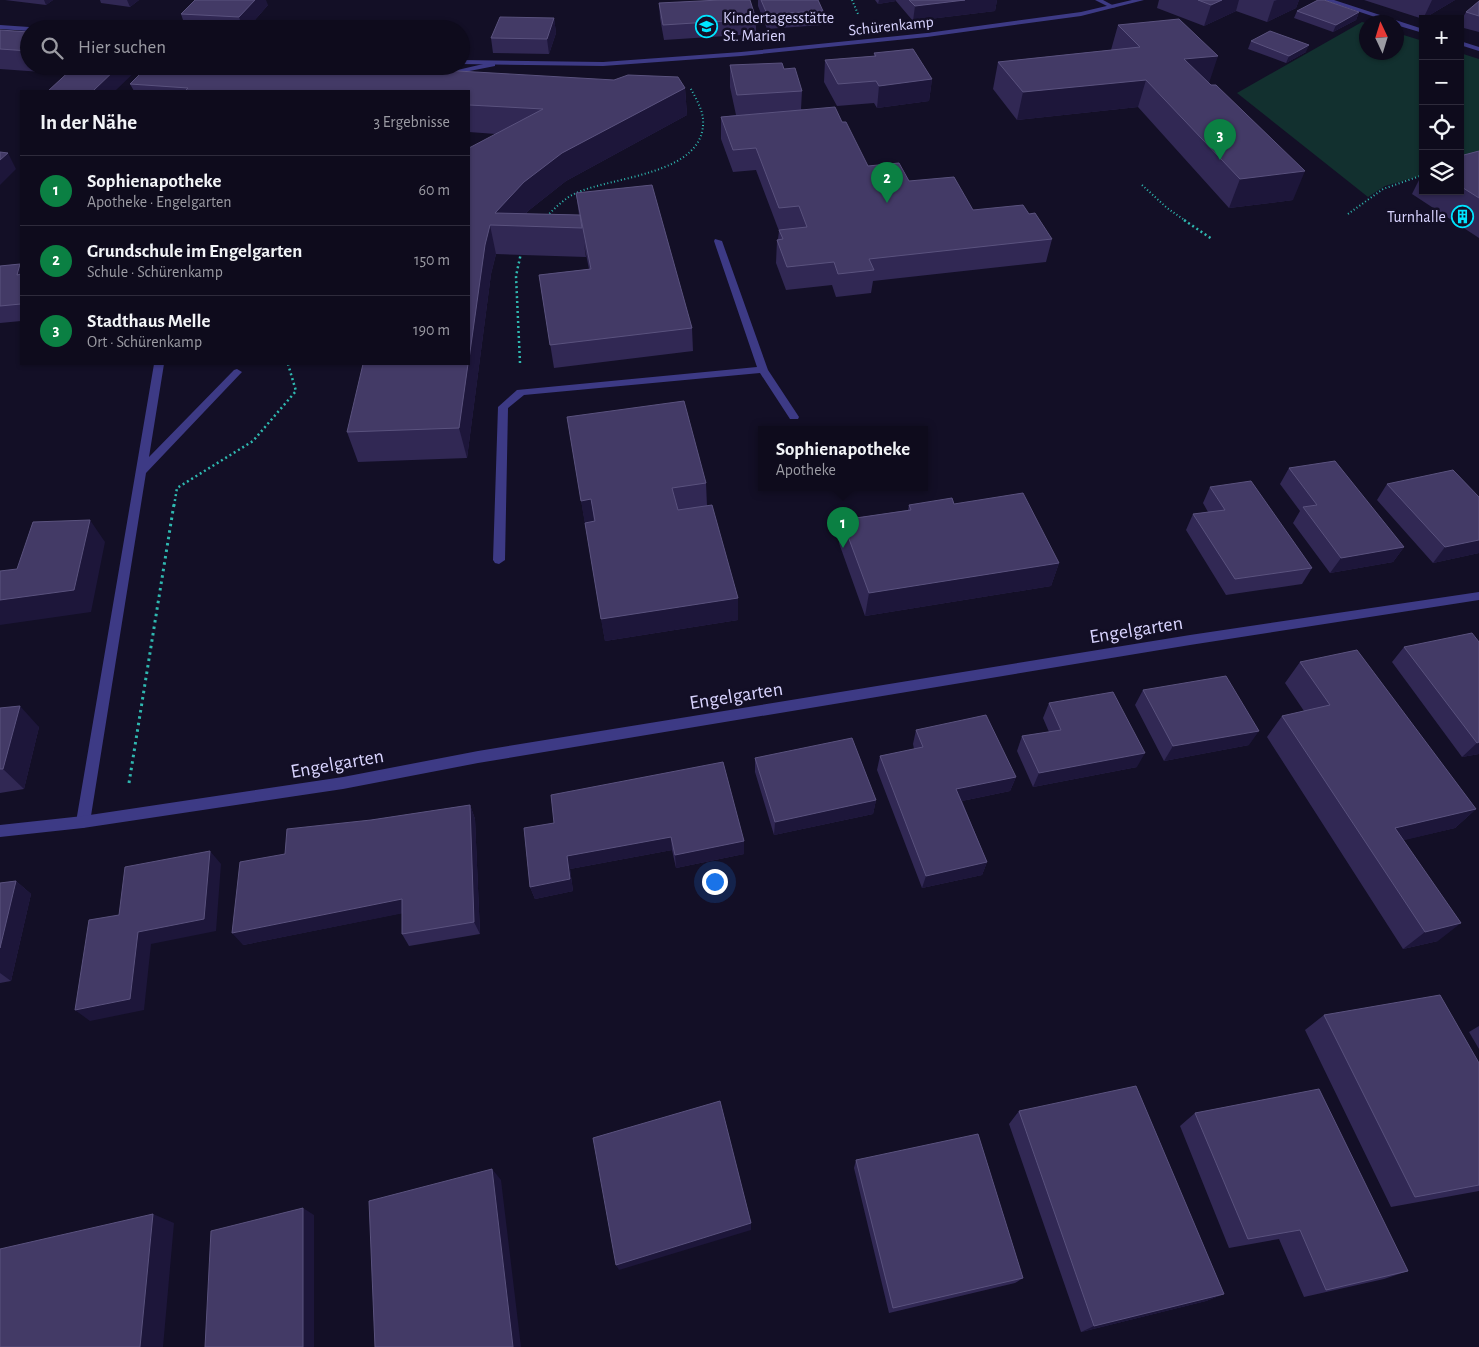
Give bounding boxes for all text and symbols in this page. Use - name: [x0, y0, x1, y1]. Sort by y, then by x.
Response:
- place label: Kindertagesstätte St. Marien: [723, 10, 834, 44]
- school or university icon: Kindertagesstätte St. Marien: [695, 14, 719, 38]
- street label: Schürenkamp: [848, 14, 935, 38]
- north arrow: [1359, 15, 1404, 60]
- map controls: [1419, 15, 1464, 195]
- button: +: [1419, 15, 1464, 60]
- search box: [20, 20, 470, 75]
- icon: search: [38, 34, 66, 62]
- text: Hier suchen: [78, 38, 166, 57]
- button: −: [1419, 60, 1464, 105]
- button: locate: [1419, 105, 1464, 150]
- text: In der Nähe: [40, 112, 137, 133]
- text: 3 Ergebnisse: [373, 114, 450, 130]
- pin: 3: [1204, 119, 1236, 160]
- button: layers: [1419, 150, 1464, 195]
- pin: 2: [871, 162, 903, 203]
- text: Sophienapotheke: [87, 172, 221, 191]
- text: 1: [53, 182, 59, 198]
- text: 60 m: [419, 182, 450, 198]
- text: Apotheke · Engelgarten: [87, 194, 232, 210]
- building icon: Turnhalle: [1450, 204, 1474, 228]
- place label: Turnhalle: [1387, 209, 1446, 225]
- text: Grundschule im Engelgarten: [87, 242, 302, 261]
- text: 2: [52, 252, 60, 268]
- text: 150 m: [414, 252, 450, 268]
- text: Schule · Schürenkamp: [87, 264, 223, 280]
- text: Stadthaus Melle: [87, 312, 210, 331]
- text: 3: [53, 322, 59, 338]
- text: 190 m: [413, 322, 450, 338]
- text: Ort · Schürenkamp: [87, 334, 202, 350]
- popup: [758, 426, 928, 491]
- text: Sophienapotheke: [776, 440, 910, 459]
- text: Apotheke: [776, 462, 836, 478]
- pin: 1: [827, 507, 859, 548]
- street label: Engelgarten: [1088, 613, 1184, 647]
- street label: Engelgarten: [688, 679, 784, 713]
- street label: Engelgarten: [289, 746, 385, 782]
- your location: [702, 869, 728, 895]

